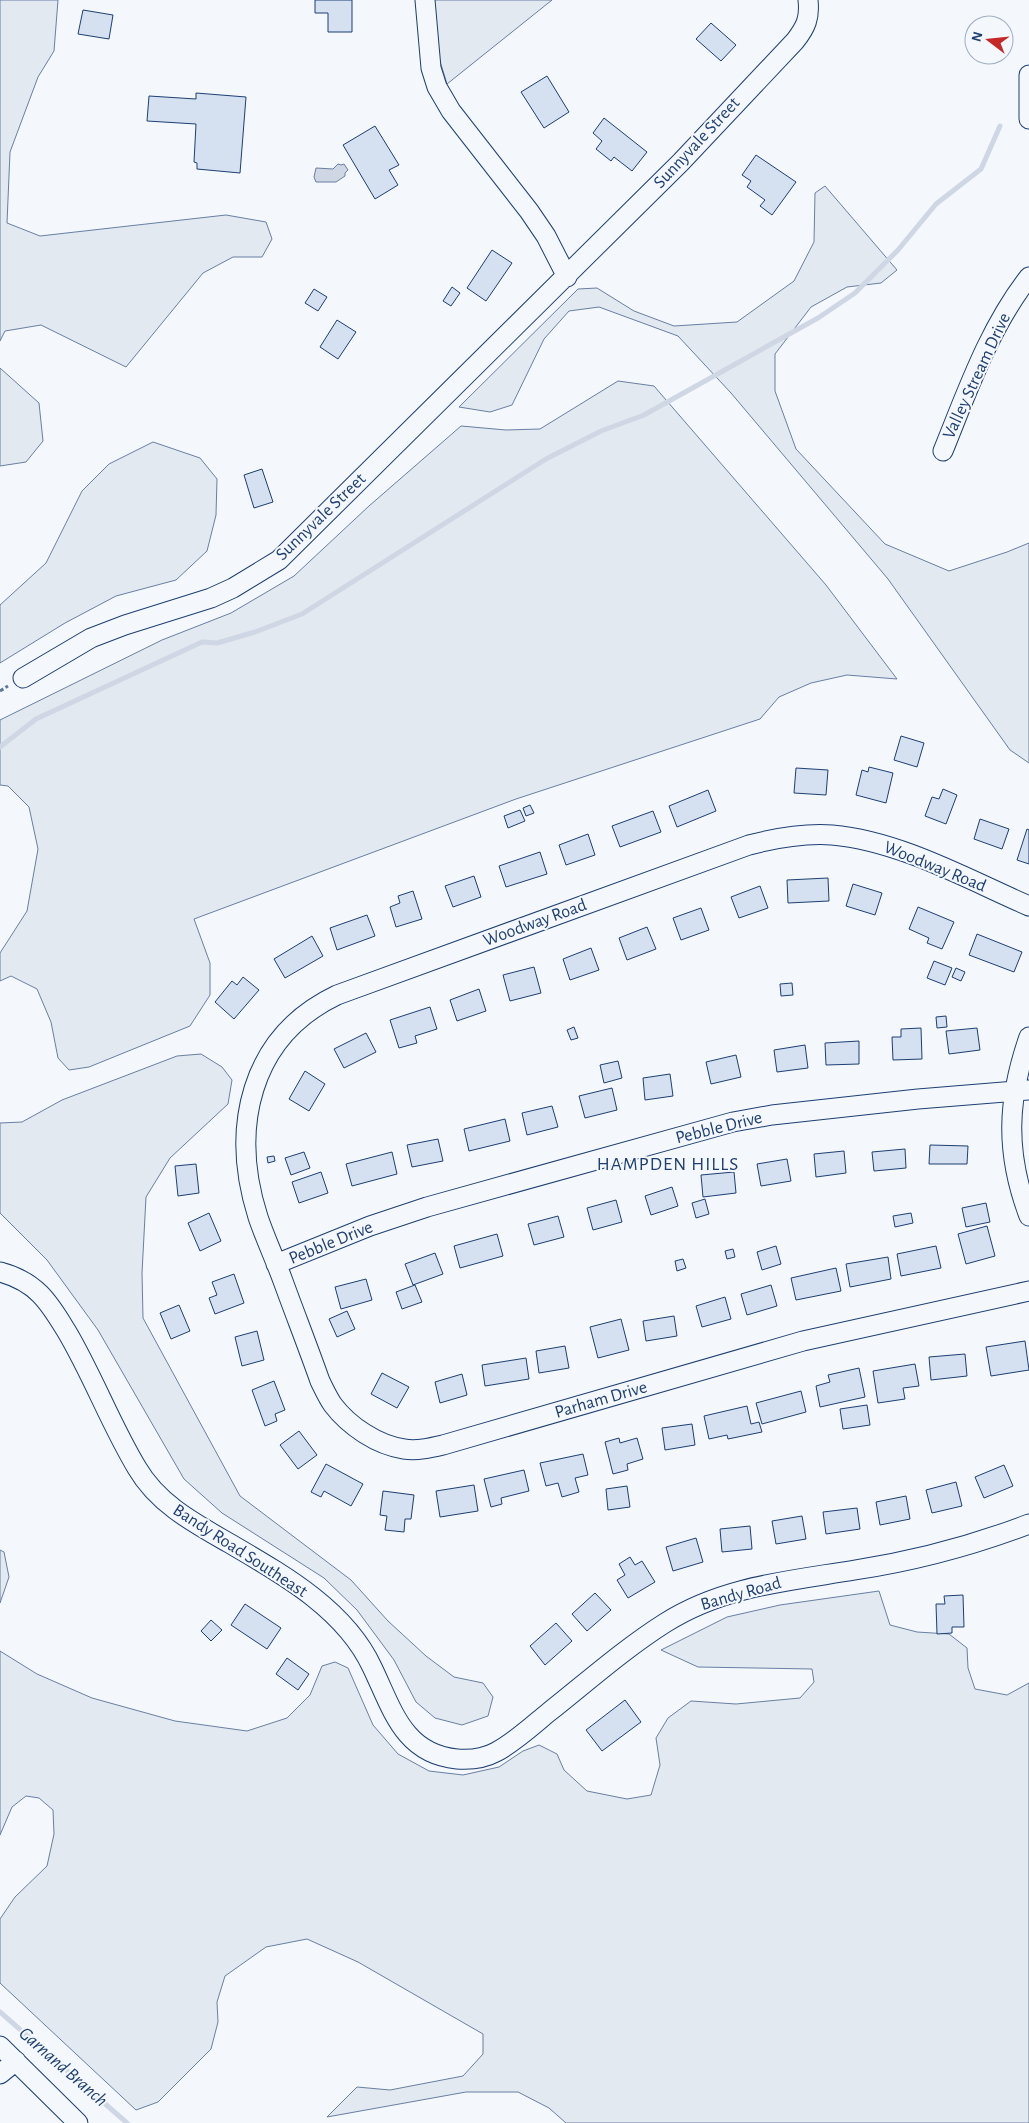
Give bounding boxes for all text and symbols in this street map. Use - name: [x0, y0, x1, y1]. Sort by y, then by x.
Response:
- north arrow: [964, 15, 1014, 65]
- text: N: [969, 30, 986, 43]
- street label: Sunnyvale Street: [651, 94, 744, 192]
- street label: Valley Stream Drive: [940, 310, 1014, 442]
- street label: Sunnyvale Street: [273, 470, 370, 564]
- street label: Woodway Road: [881, 838, 989, 896]
- street label: Woodway Road: [481, 896, 589, 950]
- street label: Pebble Drive: [674, 1109, 764, 1147]
- district label: HAMPDEN HILLS: [597, 1155, 739, 1174]
- street label: Pebble Drive: [287, 1218, 375, 1268]
- street label: Parham Drive: [553, 1378, 649, 1422]
- street label: Bandy Road Southeast: [170, 1501, 311, 1601]
- street label: Bandy Road: [699, 1574, 783, 1614]
- water label: Garnand Branch: [15, 2024, 111, 2110]

